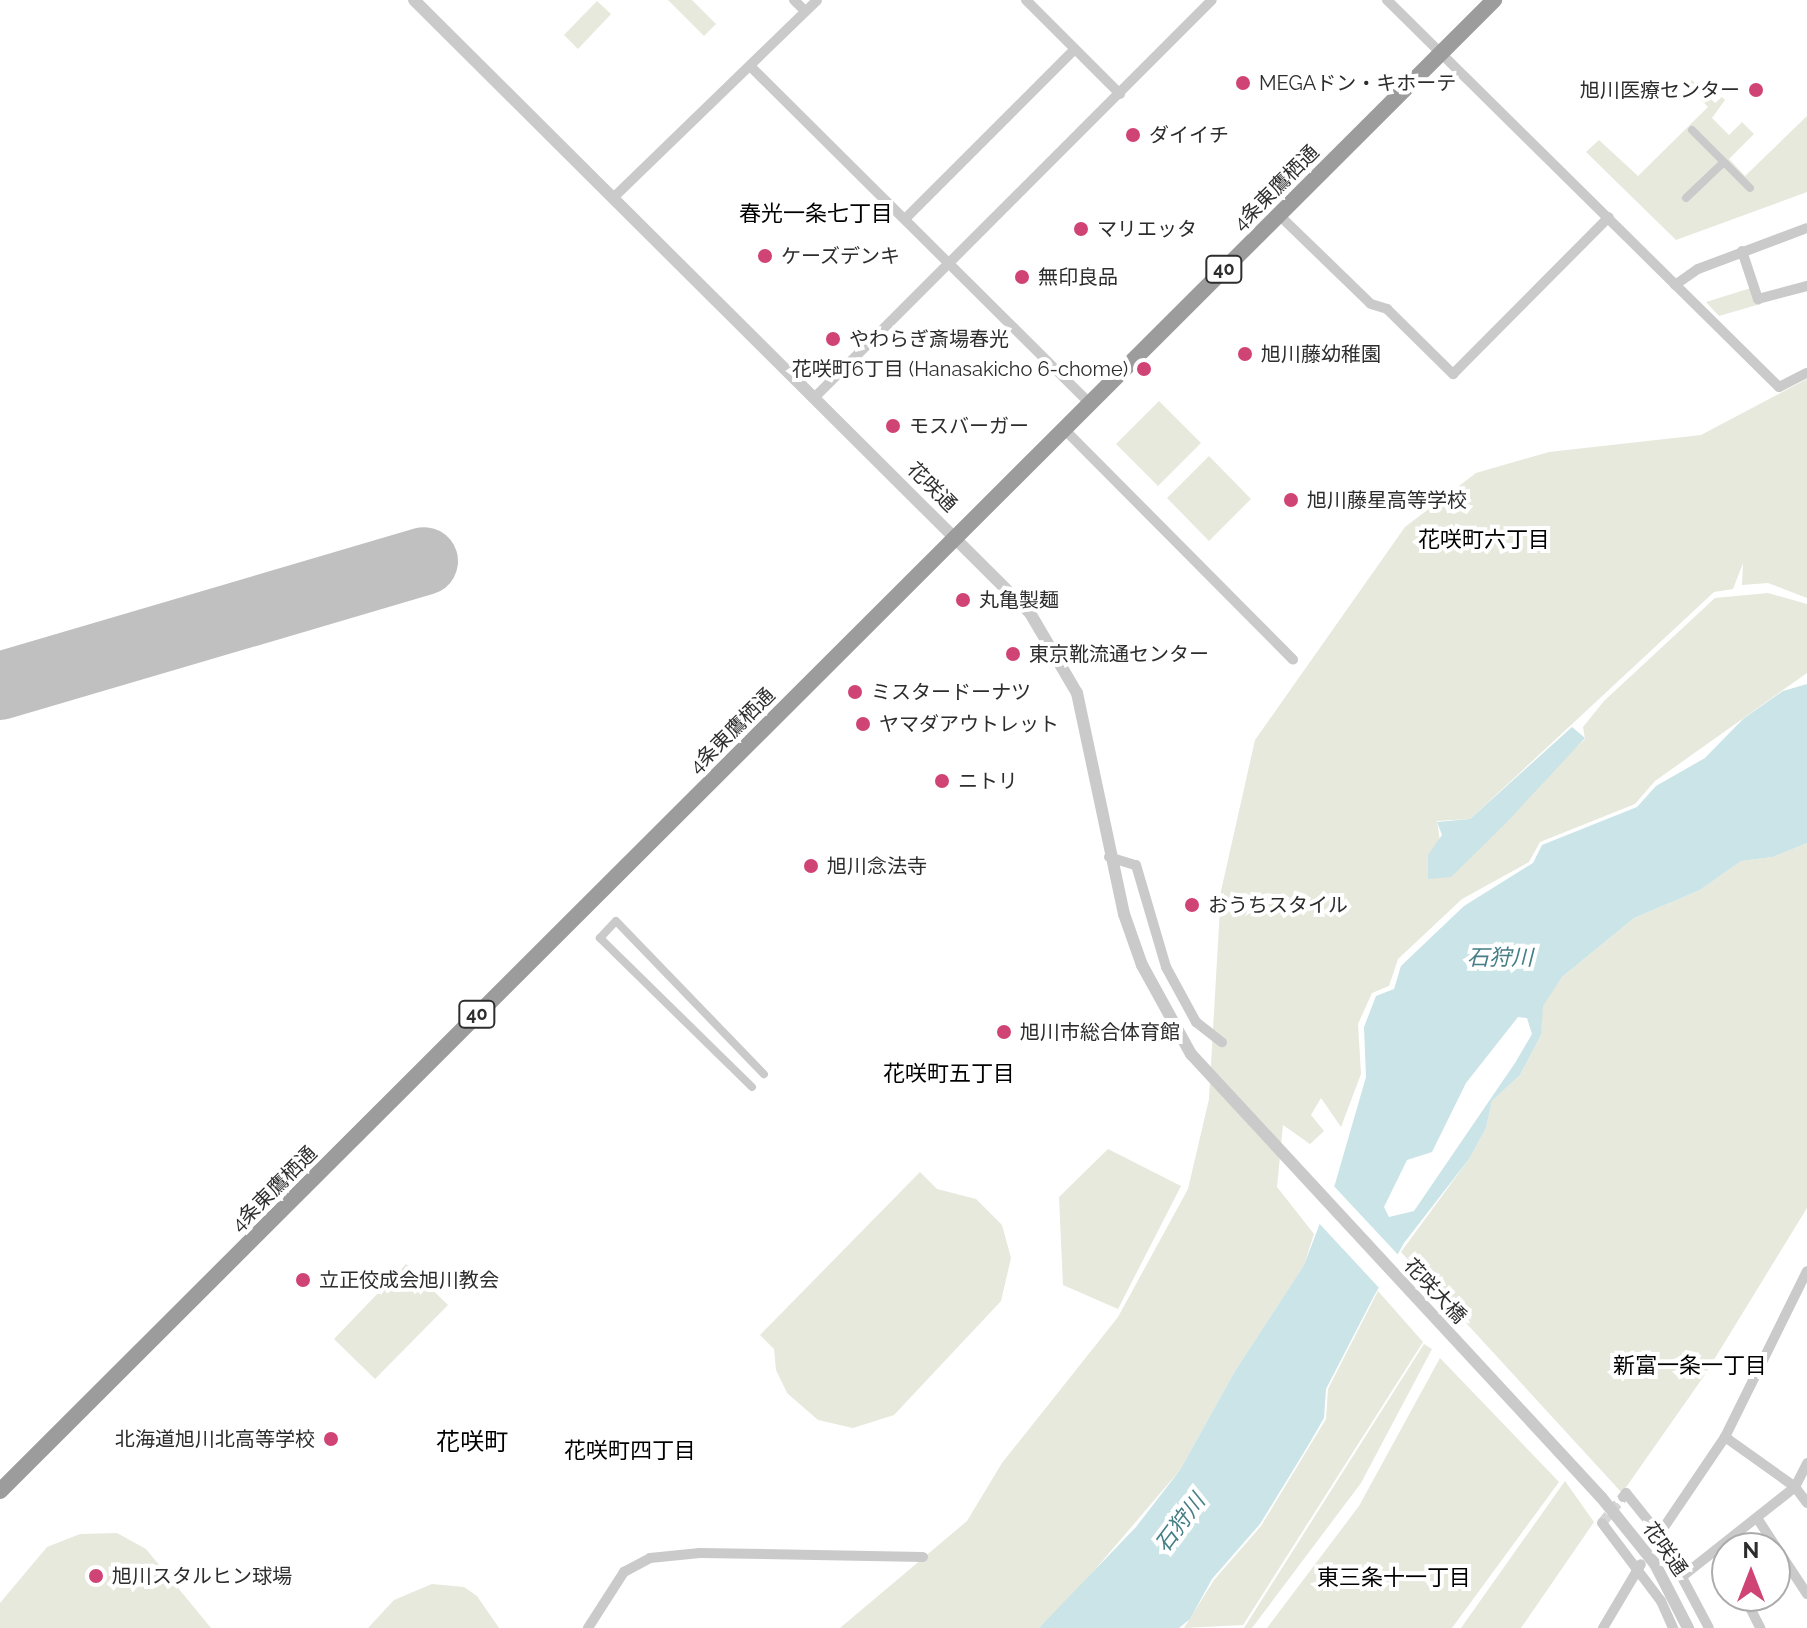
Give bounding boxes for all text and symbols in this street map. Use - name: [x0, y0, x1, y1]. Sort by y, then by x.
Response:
- place label: MEGAドン・キホーテ: [1259, 71, 1456, 95]
- marker: MEGAドン・キホーテ: [1234, 74, 1252, 92]
- place label: 旭川医療センター: [1580, 78, 1740, 102]
- marker: 旭川医療センター: [1747, 81, 1765, 99]
- place label: ダイイチ: [1149, 123, 1229, 147]
- marker: ダイイチ: [1124, 126, 1142, 144]
- street label: 4条東鷹栖通: [1228, 140, 1324, 236]
- district label: 春光一条七丁目: [739, 201, 893, 227]
- place label: マリエッタ: [1097, 217, 1197, 241]
- marker: マリエッタ: [1072, 220, 1090, 238]
- place label: ケーズデンキ: [781, 244, 901, 268]
- marker: ケーズデンキ: [756, 247, 774, 265]
- road number: 40: [1204, 255, 1244, 283]
- place label: 無印良品: [1038, 265, 1118, 289]
- marker: 無印良品: [1013, 268, 1031, 286]
- place label: やわらぎ斎場春光: [849, 327, 1009, 351]
- marker: やわらぎ斎場春光: [824, 330, 842, 348]
- place label: 旭川藤幼稚園: [1261, 342, 1381, 366]
- marker: 旭川藤幼稚園: [1236, 345, 1254, 363]
- place label: 花咲町6丁目 (Hanasakicho 6-chome): [792, 357, 1128, 381]
- marker: 花咲町6丁目 (Hanasakicho 6-chome): [1135, 360, 1153, 378]
- place label: モスバーガー: [909, 414, 1029, 438]
- marker: モスバーガー: [884, 417, 902, 435]
- street label: 花咲通: [902, 457, 962, 517]
- place label: 旭川藤星高等学校: [1307, 488, 1467, 512]
- marker: 旭川藤星高等学校: [1282, 491, 1300, 509]
- district label: 花咲町六丁目: [1418, 527, 1550, 553]
- place label: 丸亀製麺: [979, 588, 1059, 612]
- marker: 丸亀製麺: [954, 591, 972, 609]
- place label: 東京靴流通センター: [1029, 642, 1209, 666]
- marker: 東京靴流通センター: [1004, 645, 1022, 663]
- place label: ミスタードーナツ: [871, 680, 1031, 704]
- street label: 4条東鷹栖通: [684, 683, 780, 779]
- marker: ミスタードーナツ: [846, 683, 864, 701]
- place label: ヤマダアウトレット: [879, 712, 1059, 736]
- marker: ヤマダアウトレット: [854, 715, 872, 733]
- place label: ニトリ: [958, 769, 1018, 793]
- marker: ニトリ: [933, 772, 951, 790]
- place label: 旭川念法寺: [827, 854, 927, 878]
- marker: 旭川念法寺: [802, 857, 820, 875]
- place label: おうちスタイル: [1208, 893, 1348, 917]
- marker: おうちスタイル: [1183, 896, 1201, 914]
- water label: 石狩川: [1467, 945, 1533, 971]
- road number: 40: [457, 1000, 497, 1028]
- place label: 旭川市総合体育館: [1020, 1020, 1180, 1044]
- marker: 旭川市総合体育館: [995, 1023, 1013, 1041]
- district label: 花咲町五丁目: [883, 1061, 1015, 1087]
- street label: 4条東鷹栖通: [226, 1141, 322, 1237]
- street label: 花咲大橋: [1399, 1254, 1471, 1328]
- place label: 立正佼成会旭川教会: [319, 1268, 499, 1292]
- marker: 立正佼成会旭川教会: [294, 1271, 312, 1289]
- district label: 新富一条一丁目: [1613, 1353, 1767, 1379]
- place label: 北海道旭川北高等学校: [115, 1427, 315, 1451]
- district label: 花咲町: [436, 1428, 508, 1456]
- marker: 北海道旭川北高等学校: [322, 1430, 340, 1448]
- district label: 花咲町四丁目: [564, 1438, 696, 1464]
- water label: 石狩川: [1150, 1489, 1210, 1557]
- street label: 花咲通: [1638, 1518, 1692, 1580]
- north arrow: [1711, 1532, 1791, 1612]
- text: N: [1743, 1537, 1759, 1563]
- place label: 旭川スタルヒン球場: [112, 1564, 292, 1588]
- district label: 東三条十一丁目: [1317, 1565, 1471, 1591]
- marker: 旭川スタルヒン球場: [87, 1567, 105, 1585]

